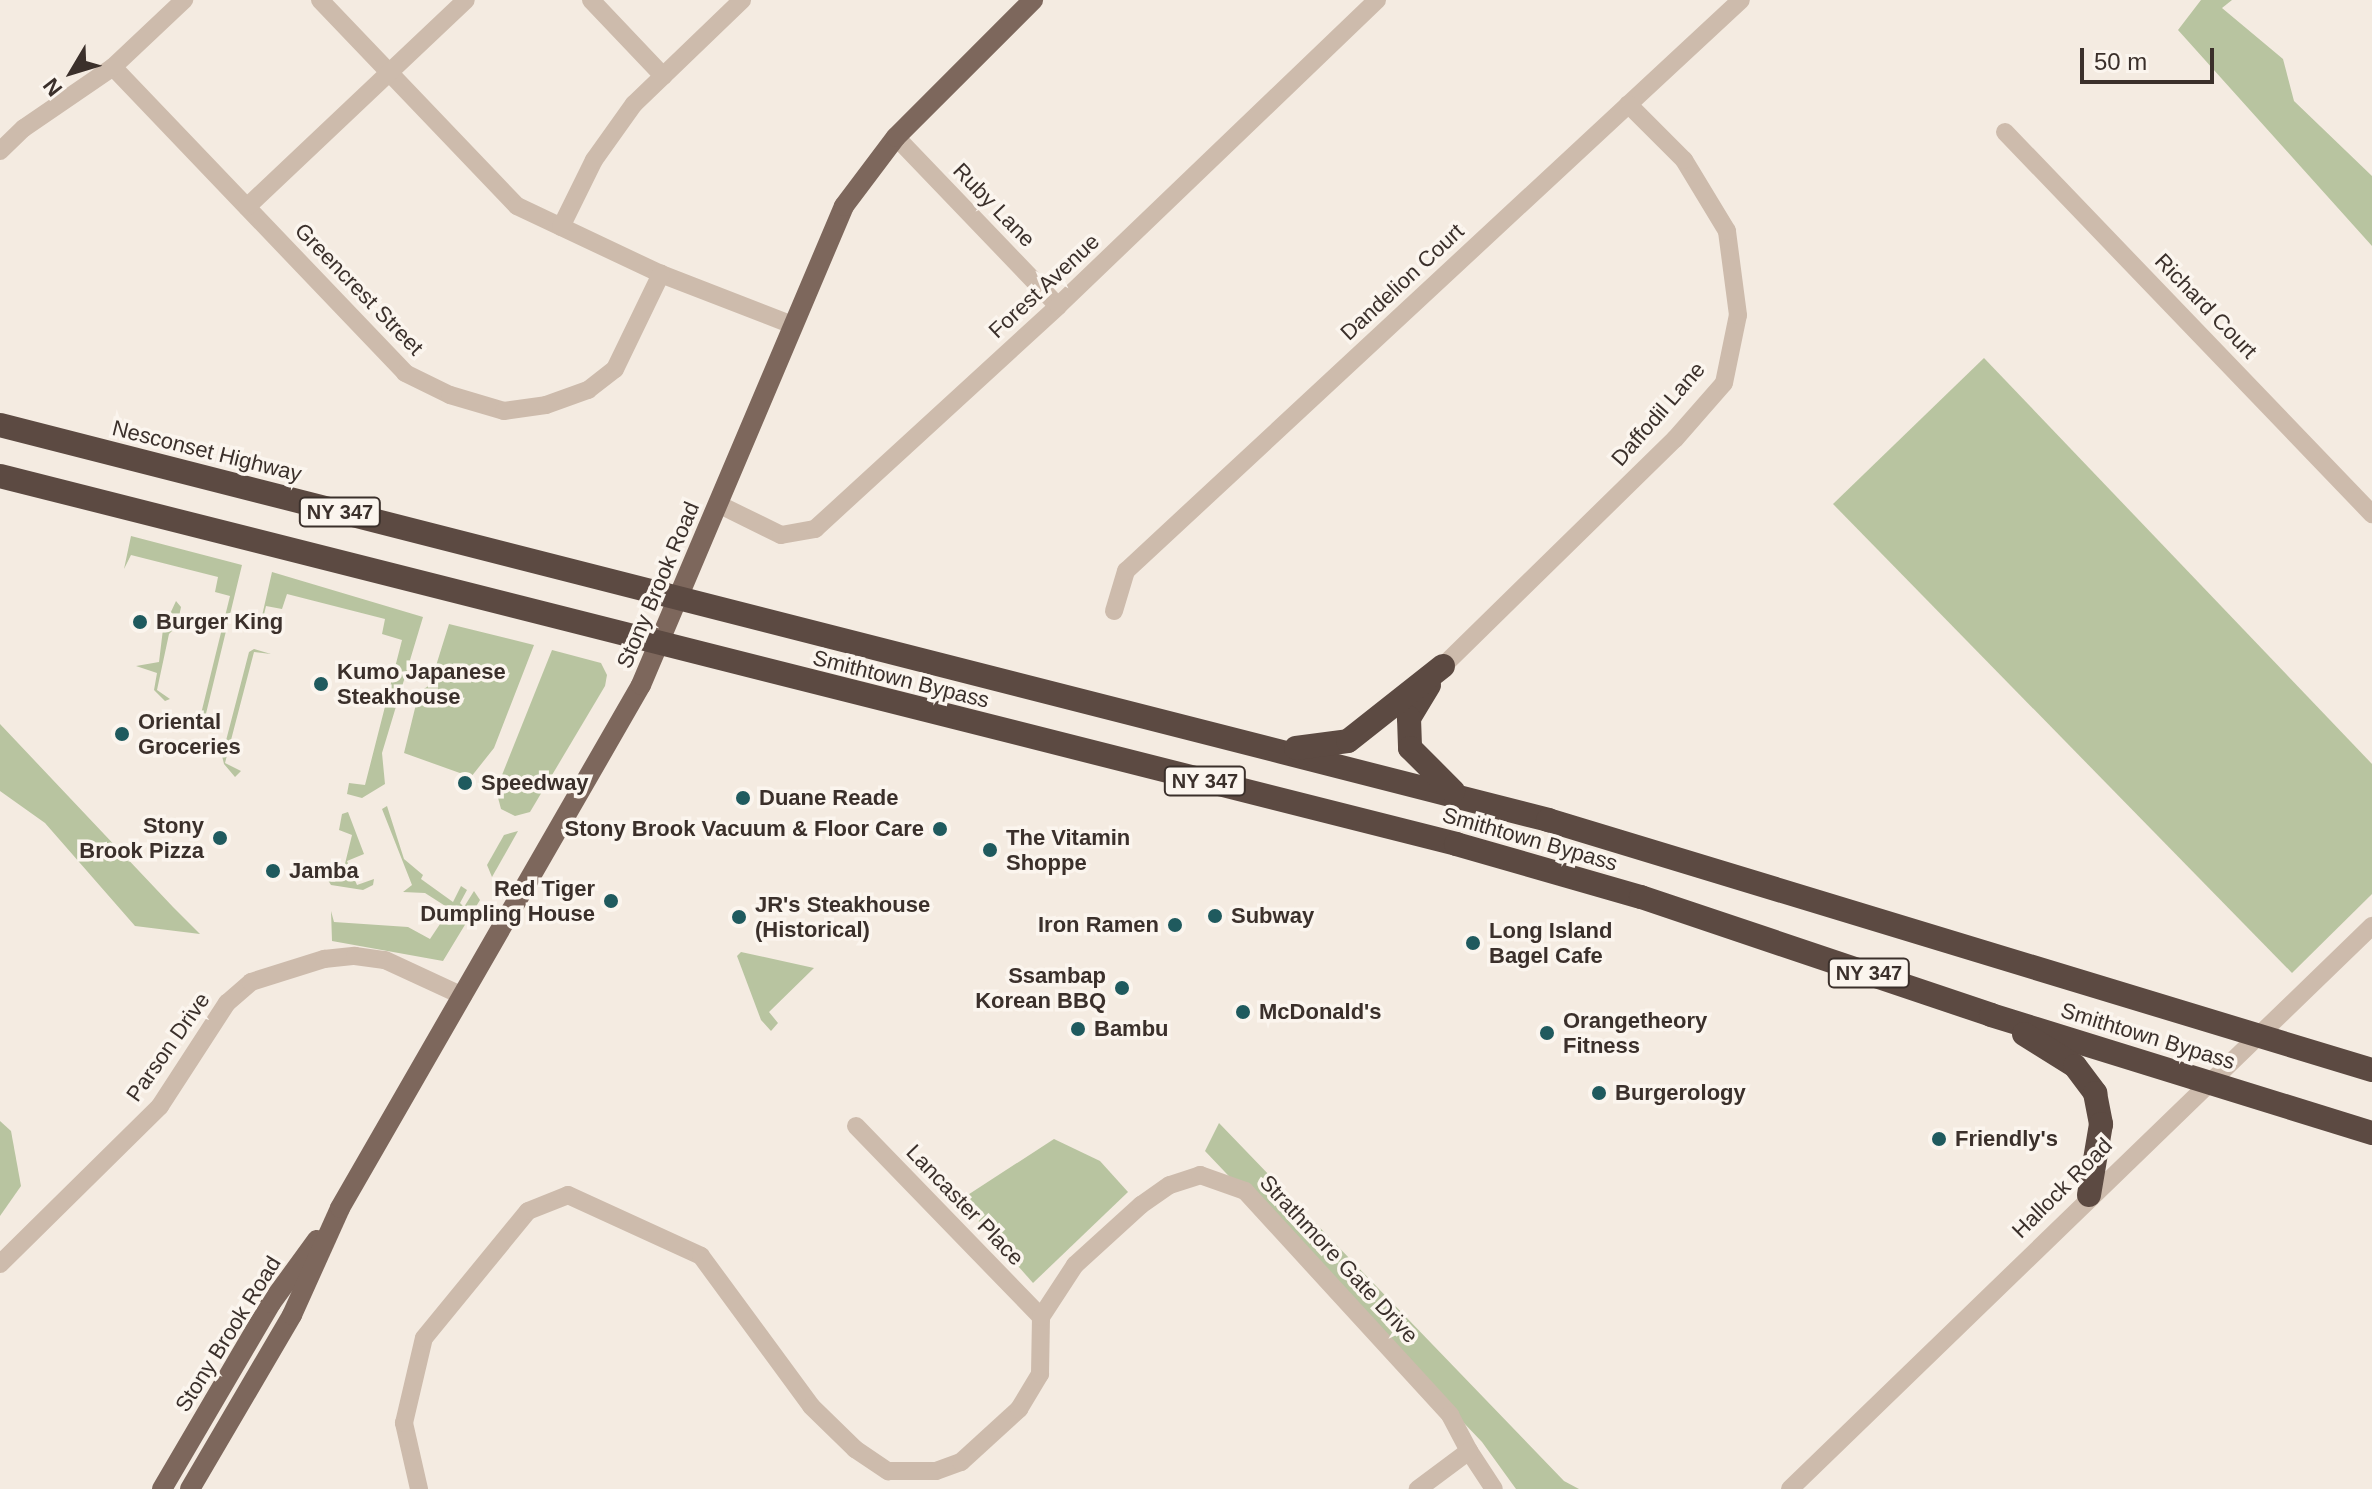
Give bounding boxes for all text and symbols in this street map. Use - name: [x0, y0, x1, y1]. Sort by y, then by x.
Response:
- north arrow: [32, 32, 112, 112]
- scale bar: [2084, 32, 2218, 82]
- text: 50 m: [2094, 48, 2147, 75]
- text: N: [38, 73, 67, 101]
- street label: Ruby Lane: [948, 158, 1040, 252]
- street label: Greencrest Street: [289, 217, 429, 361]
- street label: Dandelion Court: [1335, 218, 1469, 346]
- street label: Forest Avenue: [983, 228, 1105, 344]
- street label: Richard Court: [2149, 248, 2263, 364]
- street label: Daffodil Lane: [1606, 357, 1710, 471]
- street label: Nesconset Highway: [109, 415, 305, 487]
- road number: NY 347: [298, 496, 382, 528]
- street label: Stony Brook Road: [611, 498, 705, 672]
- place label: Burger King: [156, 609, 283, 635]
- marker: Burger King: [131, 613, 149, 631]
- street label: Smithtown Bypass: [810, 644, 992, 714]
- place label: Kumo Japanese Steakhouse: [337, 658, 506, 710]
- marker: Kumo Japanese Steakhouse: [312, 675, 330, 693]
- place label: Oriental Groceries: [138, 708, 241, 760]
- marker: Oriental Groceries: [113, 725, 131, 743]
- road number: NY 347: [1163, 765, 1247, 797]
- place label: Speedway: [481, 770, 589, 796]
- marker: Speedway: [456, 774, 474, 792]
- place label: Duane Reade: [759, 785, 898, 811]
- marker: Duane Reade: [734, 789, 752, 807]
- street label: Smithtown Bypass: [1439, 801, 1621, 877]
- place label: Stony Brook Pizza: [79, 812, 204, 864]
- place label: Stony Brook Vacuum & Floor Care: [565, 816, 924, 842]
- marker: Stony Brook Vacuum & Floor Care: [931, 820, 949, 838]
- place label: The Vitamin Shoppe: [1006, 824, 1130, 876]
- marker: Stony Brook Pizza: [211, 829, 229, 847]
- marker: The Vitamin Shoppe: [981, 841, 999, 859]
- place label: Jamba: [289, 858, 359, 884]
- marker: Jamba: [264, 862, 282, 880]
- place label: Red Tiger Dumpling House: [420, 875, 595, 926]
- place label: JR's Steakhouse (Historical): [755, 891, 930, 942]
- marker: Red Tiger Dumpling House: [602, 892, 620, 910]
- place label: Subway: [1231, 903, 1314, 929]
- marker: Subway: [1206, 907, 1224, 925]
- marker: JR's Steakhouse (Historical): [730, 908, 748, 926]
- place label: Iron Ramen: [1038, 912, 1159, 938]
- marker: Iron Ramen: [1166, 916, 1184, 934]
- place label: Long Island Bagel Cafe: [1489, 917, 1612, 968]
- marker: Long Island Bagel Cafe: [1464, 934, 1482, 952]
- road number: NY 347: [1827, 957, 1911, 989]
- place label: Ssambap Korean BBQ: [975, 962, 1106, 1014]
- marker: Ssambap Korean BBQ: [1113, 979, 1131, 997]
- street label: Parson Drive: [121, 987, 215, 1107]
- street label: Smithtown Bypass: [2058, 997, 2238, 1075]
- place label: McDonald's: [1259, 999, 1382, 1025]
- marker: McDonald's: [1234, 1003, 1252, 1021]
- place label: Orangetheory Fitness: [1563, 1007, 1707, 1058]
- place label: Bambu: [1094, 1016, 1169, 1042]
- marker: Bambu: [1069, 1020, 1087, 1038]
- marker: Orangetheory Fitness: [1538, 1024, 1556, 1042]
- place label: Burgerology: [1615, 1080, 1746, 1106]
- marker: Burgerology: [1590, 1084, 1608, 1102]
- place label: Friendly's: [1955, 1126, 2058, 1152]
- marker: Friendly's: [1930, 1130, 1948, 1148]
- street label: Hallock Road: [2006, 1132, 2118, 1244]
- street label: Lancaster Place: [901, 1139, 1029, 1271]
- street label: Strathmore Gate Drive: [1254, 1170, 1424, 1348]
- street label: Stony Brook Road: [169, 1251, 287, 1417]

